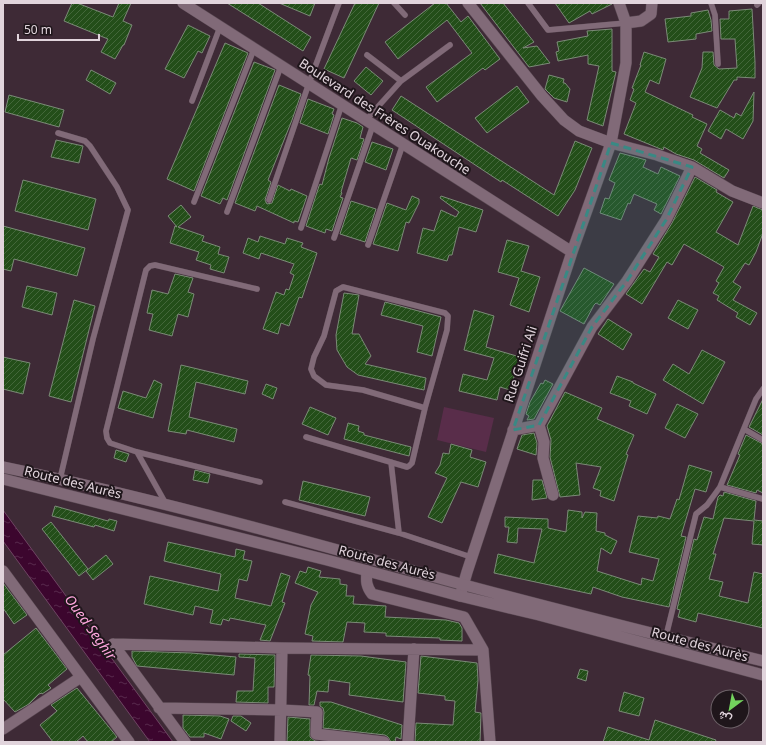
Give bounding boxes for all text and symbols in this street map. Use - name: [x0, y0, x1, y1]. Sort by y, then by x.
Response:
- scale bar: [18, 16, 99, 42]
- text: 50 m: [24, 21, 52, 38]
- street label: Boulevard des Frères Ouakouche: [296, 54, 474, 178]
- street label: Rue Guifri Ali: [499, 324, 541, 404]
- street label: Route des Aurès: [23, 461, 123, 503]
- street label: Route des Aurès: [337, 540, 437, 584]
- water label: Oued Seghir: [61, 591, 121, 664]
- street label: Route des Aurès: [650, 622, 750, 666]
- north arrow: [710, 689, 750, 729]
- text: ش: [715, 708, 734, 728]

